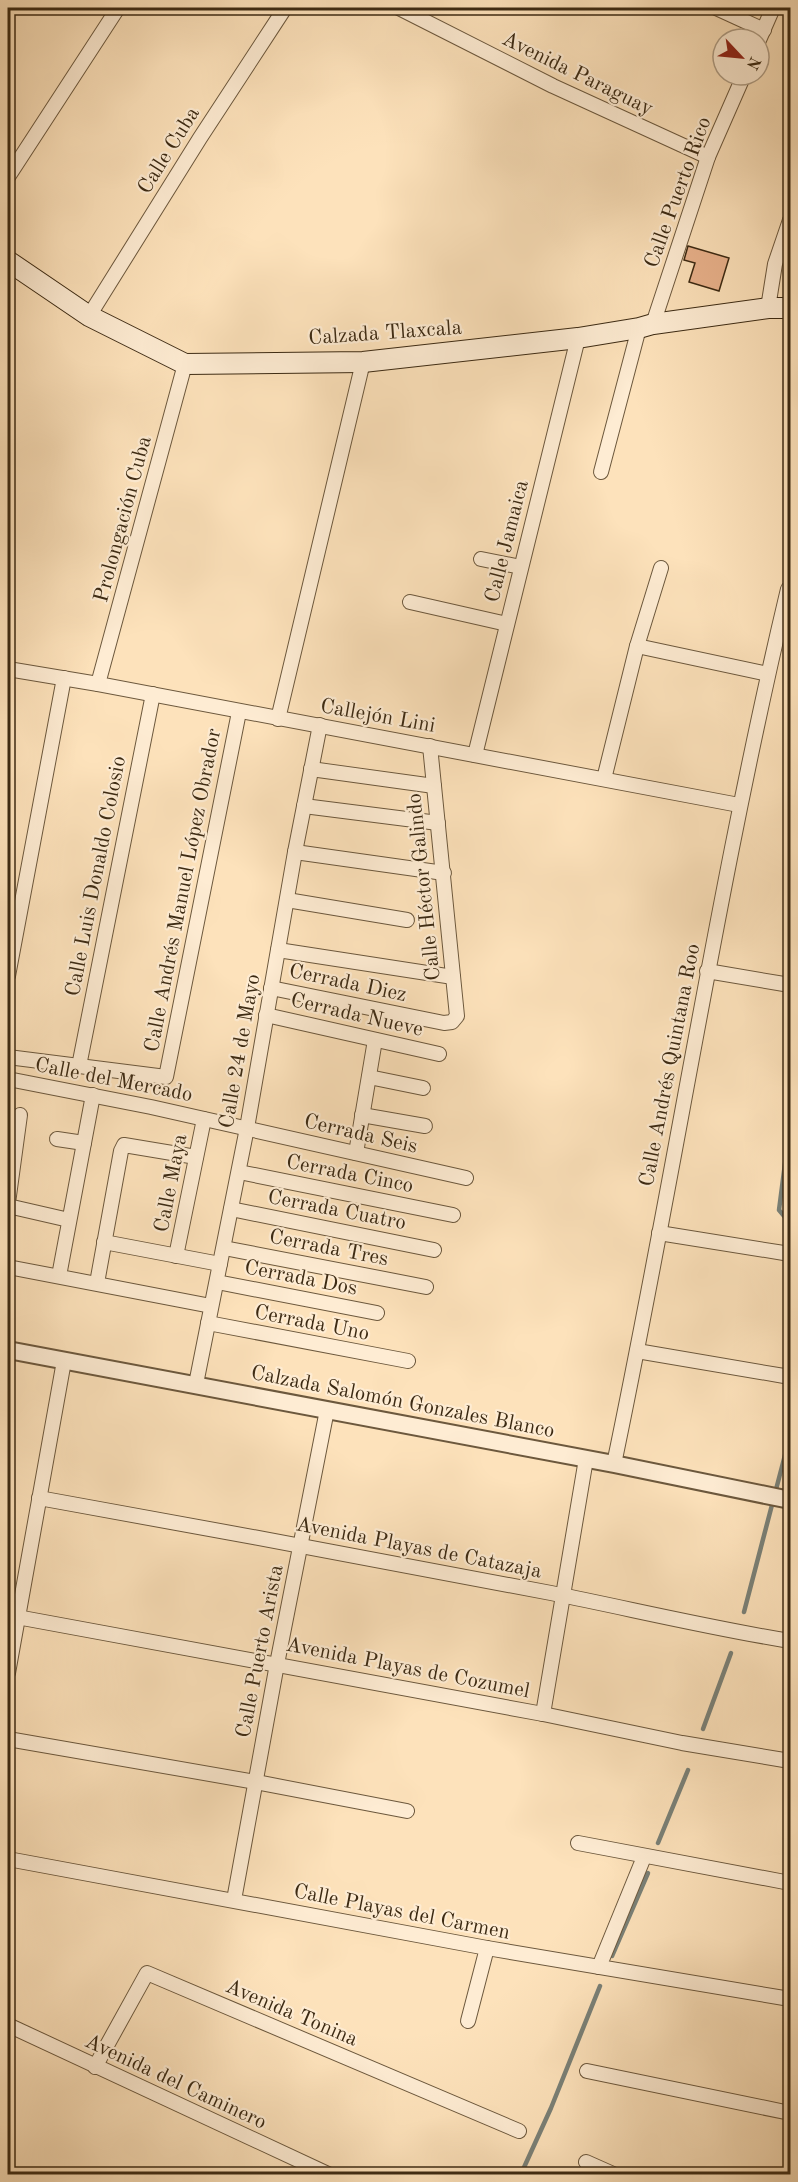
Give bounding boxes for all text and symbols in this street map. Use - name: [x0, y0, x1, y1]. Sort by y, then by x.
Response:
- north arrow: [711, 27, 771, 87]
- street label: Avenida Paraguay: [499, 29, 656, 120]
- text: N: [742, 54, 763, 72]
- street label: Calle Cuba: [134, 104, 204, 198]
- street label: Calle Puerto Rico: [641, 114, 715, 271]
- street label: Calzada Tlaxcala: [308, 318, 463, 349]
- street label: Prolongación Cuba: [91, 434, 156, 605]
- street label: Calle Jamaica: [482, 478, 533, 605]
- street label: Callejón Lini: [319, 696, 437, 737]
- street label: Calle Andrés Manuel López Obrador: [142, 726, 225, 1054]
- street label: Calle Luis Donaldo Colosio: [63, 754, 130, 998]
- street label: Calle Héctor Galindo: [404, 792, 445, 982]
- street label: Calle Andrés Quintana Roo: [637, 942, 704, 1189]
- street label: Cerrada Diez: [287, 961, 408, 1006]
- street label: Calle 24 de Mayo: [217, 972, 264, 1130]
- street label: Cerrada Nueve: [288, 990, 425, 1041]
- street label: Calle del Mercado: [33, 1055, 194, 1106]
- street label: Cerrada Seis: [302, 1111, 420, 1158]
- street label: Calle Maya: [152, 1132, 191, 1234]
- street label: Cerrada Cinco: [284, 1152, 415, 1197]
- street label: Cerrada Cuatro: [266, 1187, 408, 1234]
- street label: Cerrada Tres: [267, 1227, 390, 1270]
- street label: Cerrada Dos: [243, 1257, 359, 1300]
- street label: Cerrada Uno: [252, 1302, 371, 1345]
- street label: Calzada Salomón Gonzales Blanco: [249, 1363, 556, 1442]
- street label: Avenida Playas de Catazaja: [294, 1514, 543, 1583]
- street label: Calle Puerto Arista: [233, 1563, 288, 1740]
- street label: Avenida Playas de Cozumel: [284, 1635, 532, 1702]
- street label: Calle Playas del Carmen: [292, 1881, 512, 1944]
- street label: Avenida Tonina: [222, 1976, 361, 2051]
- street label: Avenida del Caminero: [81, 2031, 269, 2134]

